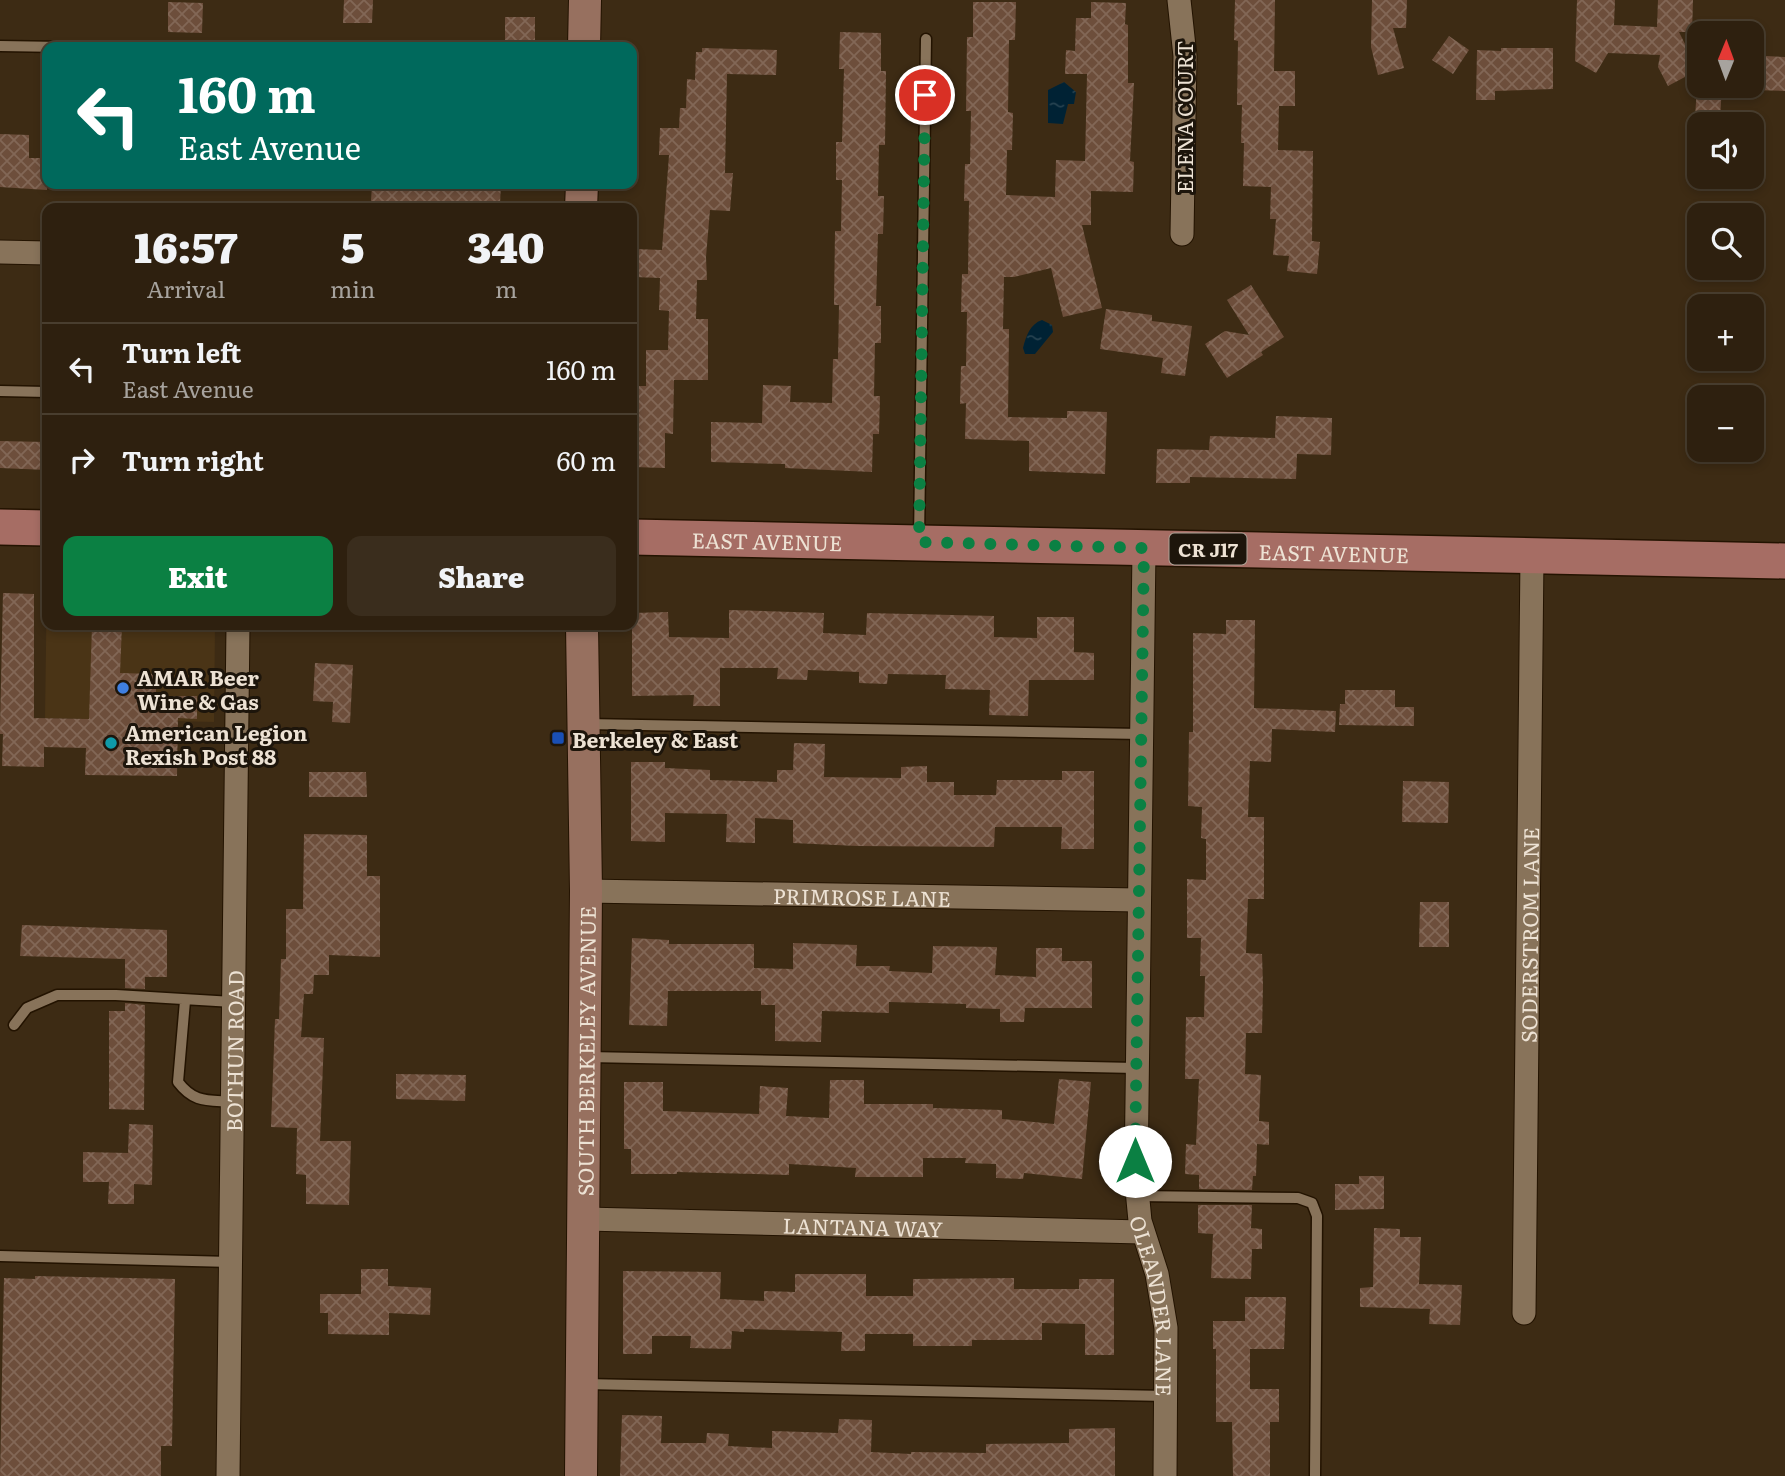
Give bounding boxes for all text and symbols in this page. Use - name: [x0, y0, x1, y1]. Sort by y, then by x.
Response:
- north arrow: [1687, 21, 1764, 98]
- map controls: [1687, 21, 1764, 462]
- street label: ELENA COURT: [1168, 41, 1199, 193]
- text: 160 m: [178, 55, 316, 128]
- pin: [895, 65, 955, 125]
- icon: left: [63, 70, 154, 161]
- icon: arrive: [906, 76, 944, 114]
- button: sound: [1687, 112, 1764, 189]
- text: East Avenue: [178, 122, 361, 170]
- button: search: [1687, 203, 1764, 280]
- text: 16:57: [134, 214, 238, 276]
- text: 5: [341, 214, 364, 276]
- text: 340: [467, 214, 545, 276]
- text: Arrival: [147, 271, 225, 305]
- text: min: [330, 271, 375, 305]
- text: m: [495, 271, 517, 305]
- button: +: [1687, 294, 1764, 371]
- text: Turn left: [122, 332, 241, 371]
- text: 160 m: [546, 349, 616, 388]
- icon: left: [63, 350, 101, 388]
- text: East Avenue: [122, 371, 254, 405]
- button: −: [1687, 385, 1764, 462]
- text: Turn right: [122, 440, 264, 479]
- text: 60 m: [557, 440, 616, 479]
- icon: right: [63, 441, 101, 479]
- street label: EAST AVENUE: [691, 523, 843, 557]
- road number: CR J17: [1170, 534, 1246, 564]
- street label: EAST AVENUE: [1258, 535, 1409, 569]
- button: Exit: [63, 536, 333, 616]
- button: Share: [347, 536, 616, 616]
- place label: AMAR Beer Wine & Gas: [137, 661, 259, 716]
- marker: AMAR Beer Wine & Gas: [115, 680, 131, 696]
- place label: American Legion Rexish Post 88: [125, 716, 308, 771]
- place label: Berkeley & East: [572, 723, 739, 754]
- marker: Berkeley & East: [550, 730, 566, 746]
- marker: American Legion Rexish Post 88: [103, 735, 119, 751]
- street label: SODERSTROM LANE: [1511, 827, 1545, 1043]
- street label: PRIMROSE LANE: [773, 879, 951, 912]
- street label: SOUTH BERKELEY AVENUE: [568, 906, 601, 1196]
- street label: BOTHUN ROAD: [217, 970, 249, 1132]
- position arrow: [1098, 1124, 1172, 1198]
- street label: LANTANA WAY: [783, 1208, 943, 1243]
- street label: OLEANDER LANE: [1124, 1211, 1182, 1397]

